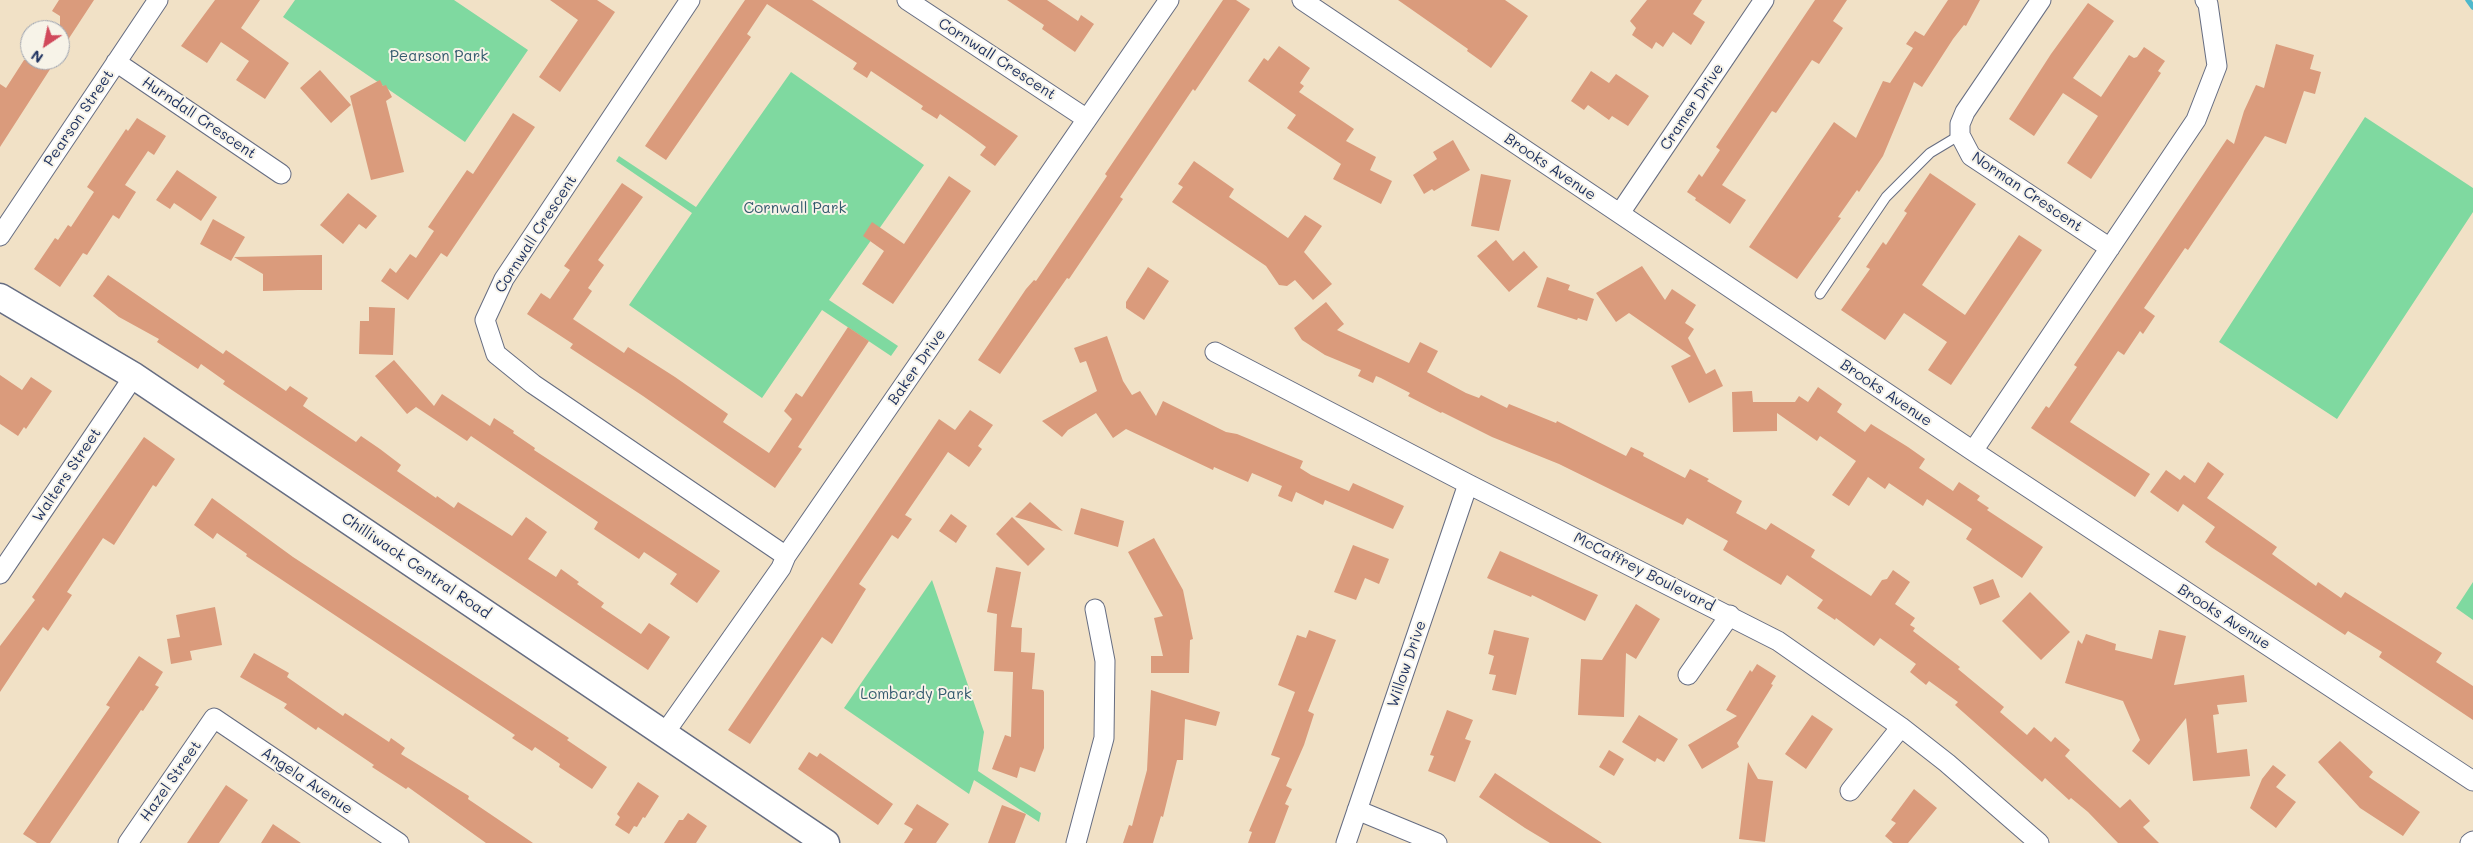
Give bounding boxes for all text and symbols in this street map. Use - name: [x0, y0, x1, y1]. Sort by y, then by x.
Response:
- street label: Cornwall Crescent: [935, 14, 1059, 104]
- north arrow: [20, 20, 70, 70]
- text: N: [27, 46, 47, 68]
- park label: Pearson Park: [390, 47, 488, 65]
- street label: Cramer Drive: [1656, 60, 1728, 154]
- street label: Pearson Street: [40, 66, 118, 170]
- street label: Hurndall Crescent: [139, 73, 259, 163]
- street label: Brooks Avenue: [1501, 130, 1599, 204]
- street label: Norman Crescent: [1968, 148, 2086, 236]
- street label: Cornwall Crescent: [491, 172, 581, 296]
- park label: Cornwall Park: [744, 199, 846, 217]
- street label: Baker Drive: [884, 326, 950, 408]
- street label: Brooks Avenue: [1837, 356, 1935, 430]
- street label: Walters Street: [29, 425, 105, 525]
- street label: Chilliwack Central Road: [338, 509, 494, 623]
- street label: McCaffrey Boulevard: [1571, 529, 1717, 615]
- street label: Brooks Avenue: [2174, 580, 2274, 654]
- street label: Willow Drive: [1384, 618, 1430, 710]
- park label: Lombardy Park: [860, 685, 972, 703]
- street label: Hazel Street: [137, 737, 205, 825]
- street label: Angela Avenue: [258, 744, 356, 818]

